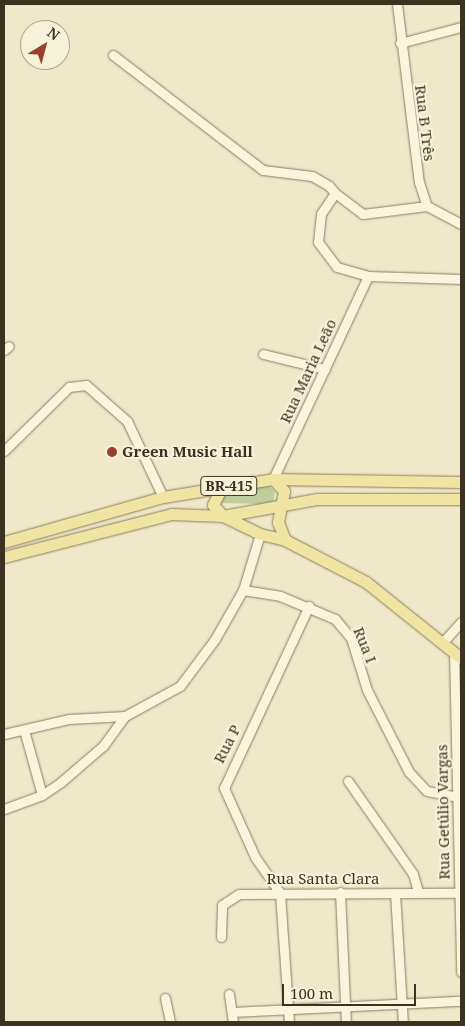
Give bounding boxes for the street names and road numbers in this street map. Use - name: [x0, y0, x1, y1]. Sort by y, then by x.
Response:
- street label: Rua B Três: [411, 84, 439, 162]
- street label: Rua Maria Leão: [276, 316, 340, 426]
- road number: BR-415: [200, 474, 258, 498]
- street label: Rua I: [350, 624, 380, 666]
- street label: Rua P: [210, 722, 244, 766]
- street label: Rua Getúlio Vargas: [433, 744, 453, 880]
- street label: Rua Santa Clara: [266, 870, 380, 888]

